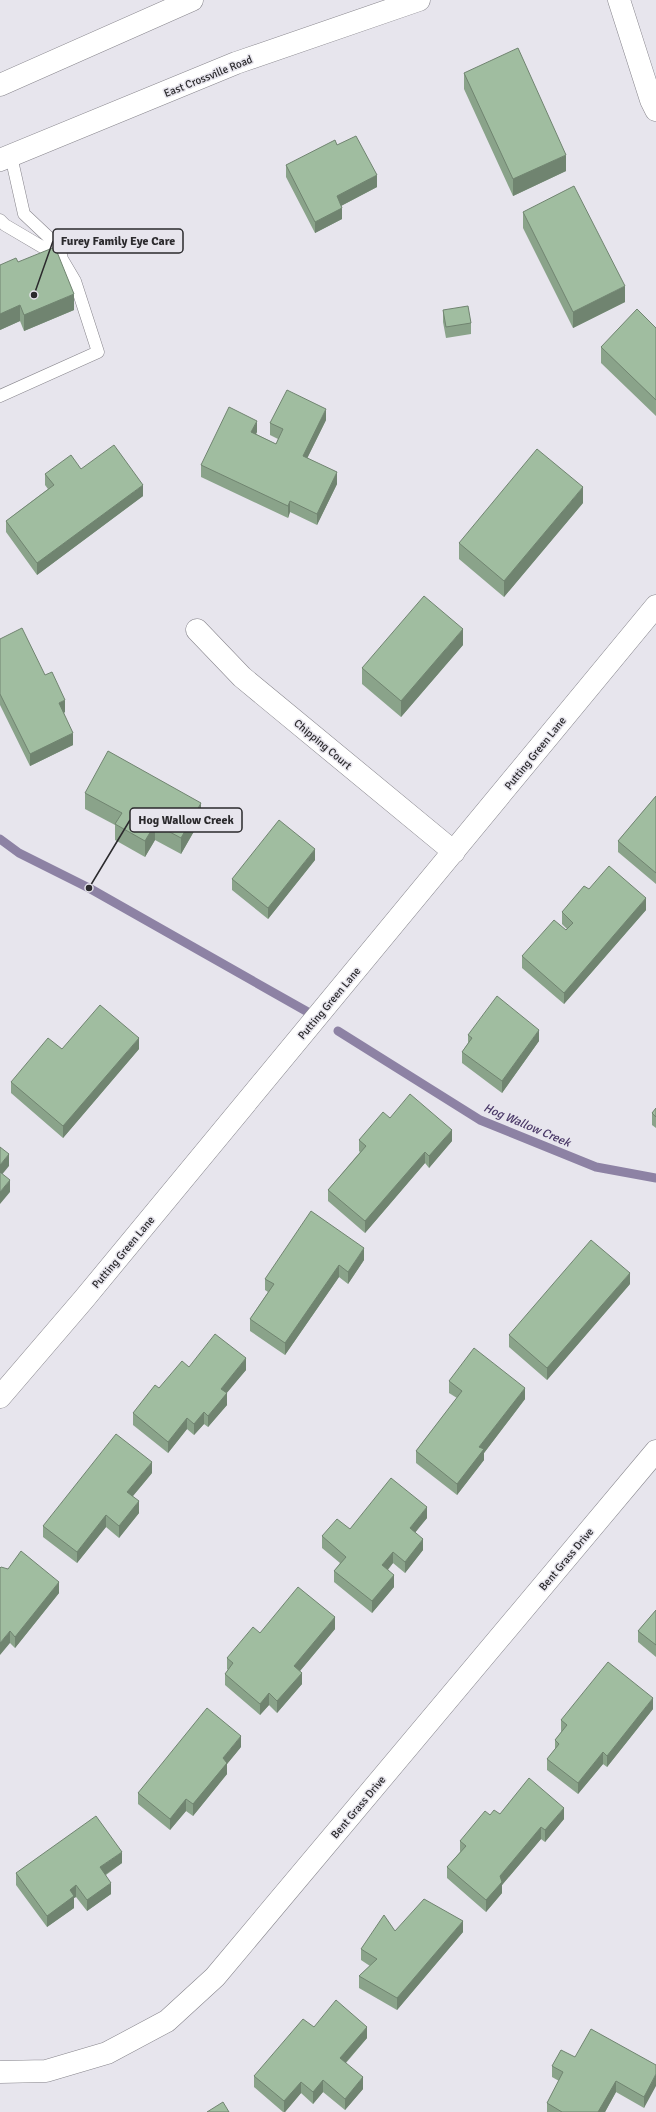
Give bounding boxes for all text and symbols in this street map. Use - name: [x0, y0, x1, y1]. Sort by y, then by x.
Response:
- street label: East Crossville Road: [162, 53, 254, 100]
- callout: Furey Family Eye Care: [53, 229, 183, 253]
- text: Furey Family Eye Care: [61, 234, 175, 249]
- street label: Putting Green Lane: [502, 714, 569, 792]
- street label: Chipping Court: [291, 717, 354, 772]
- callout: Hog Wallow Creek: [130, 808, 242, 832]
- text: Hog Wallow Creek: [138, 813, 235, 828]
- street label: Putting Green Lane: [295, 965, 363, 1042]
- water label: Hog Wallow Creek: [481, 1100, 573, 1151]
- street label: Putting Green Lane: [89, 1214, 157, 1291]
- street label: Bent Grass Drive: [536, 1525, 596, 1593]
- street label: Bent Grass Drive: [328, 1773, 388, 1841]

